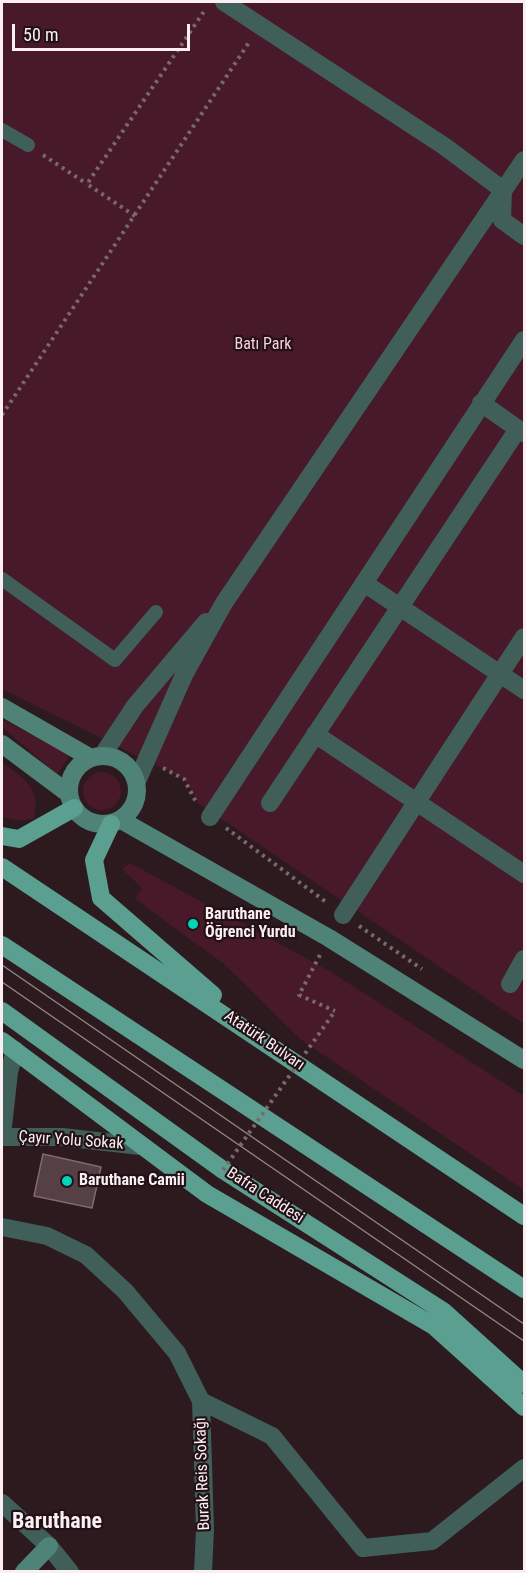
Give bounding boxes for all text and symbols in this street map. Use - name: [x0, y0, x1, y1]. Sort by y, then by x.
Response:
- scale bar: [15, 12, 194, 50]
- text: 50 m: [23, 24, 58, 45]
- park label: Batı Park: [234, 335, 292, 355]
- place label: Baruthane Öğrenci Yurdu: [205, 905, 296, 943]
- marker: Baruthane Öğrenci Yurdu: [186, 917, 200, 931]
- street label: Atatürk Bulvarı: [220, 1007, 308, 1075]
- street label: Çayır Yolu Sokak: [18, 1128, 124, 1154]
- street label: Bafra Caddesi: [223, 1164, 307, 1228]
- place label: Baruthane Camii: [79, 1171, 185, 1191]
- marker: Baruthane Camii: [60, 1174, 74, 1188]
- street label: Burak Reis Sokağı: [191, 1417, 215, 1531]
- district label: Baruthane: [12, 1509, 102, 1535]

